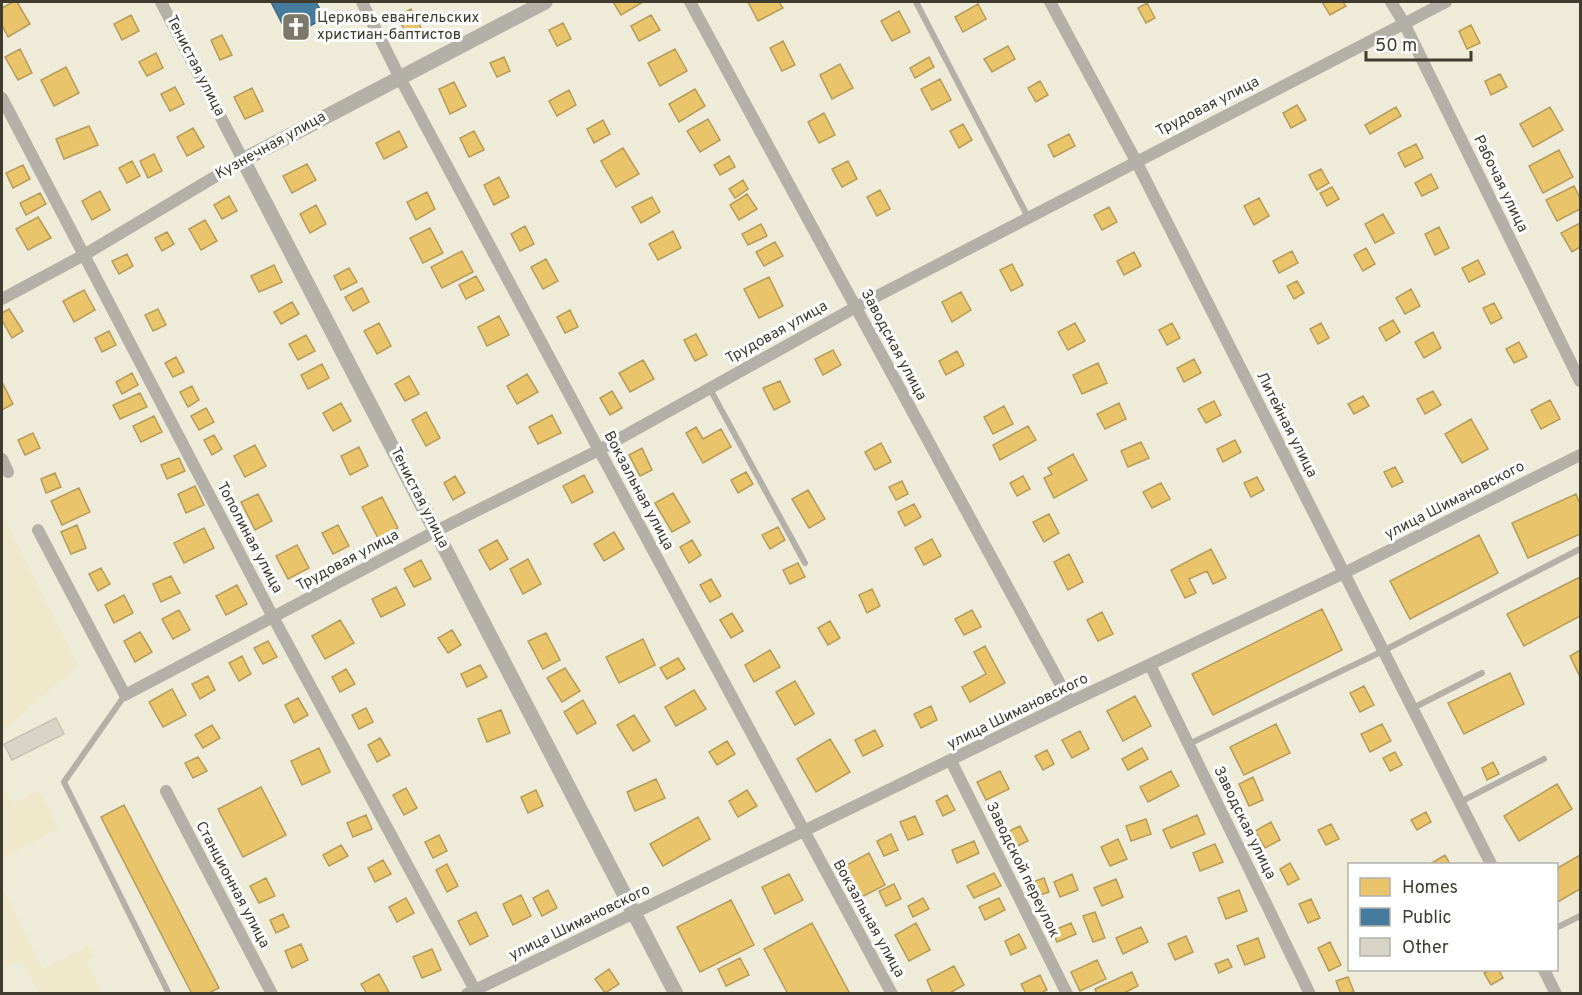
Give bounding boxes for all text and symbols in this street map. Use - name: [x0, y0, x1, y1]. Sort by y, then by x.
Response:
- place label: Церковь евангельских христиан-баптистов: [317, 9, 480, 45]
- church icon: Церковь евангельских христиан-баптистов: [280, 11, 312, 43]
- street label: Тенистая улица: [161, 12, 229, 120]
- scale bar: [1366, 24, 1471, 62]
- text: 50 m: [1375, 35, 1417, 58]
- street label: Трудовая улица: [1153, 73, 1263, 141]
- street label: Кузнечная улица: [213, 108, 329, 184]
- street label: Рабочая улица: [1468, 132, 1532, 236]
- street label: Заводская улица: [856, 286, 930, 404]
- street label: Трудовая улица: [723, 297, 831, 369]
- street label: Литейная улица: [1251, 369, 1321, 481]
- street label: Вокзальная улица: [599, 428, 677, 554]
- street label: Тенистая улица: [385, 444, 453, 552]
- street label: улица Шимановского: [1382, 457, 1528, 545]
- street label: Тополиная улица: [212, 479, 286, 597]
- street label: Трудовая улица: [293, 526, 403, 596]
- street label: улица Шимановского: [944, 670, 1092, 754]
- street label: Заводская улица: [1208, 763, 1280, 883]
- street label: Заводской переулок: [981, 799, 1063, 941]
- street label: Станционная улица: [191, 818, 273, 952]
- street label: Вокзальная улица: [828, 857, 908, 981]
- legend: [1348, 863, 1558, 971]
- text: Homes: [1402, 877, 1458, 900]
- street label: улица Шимановского: [506, 881, 654, 965]
- text: Public: [1402, 907, 1452, 930]
- text: Other: [1402, 937, 1449, 960]

